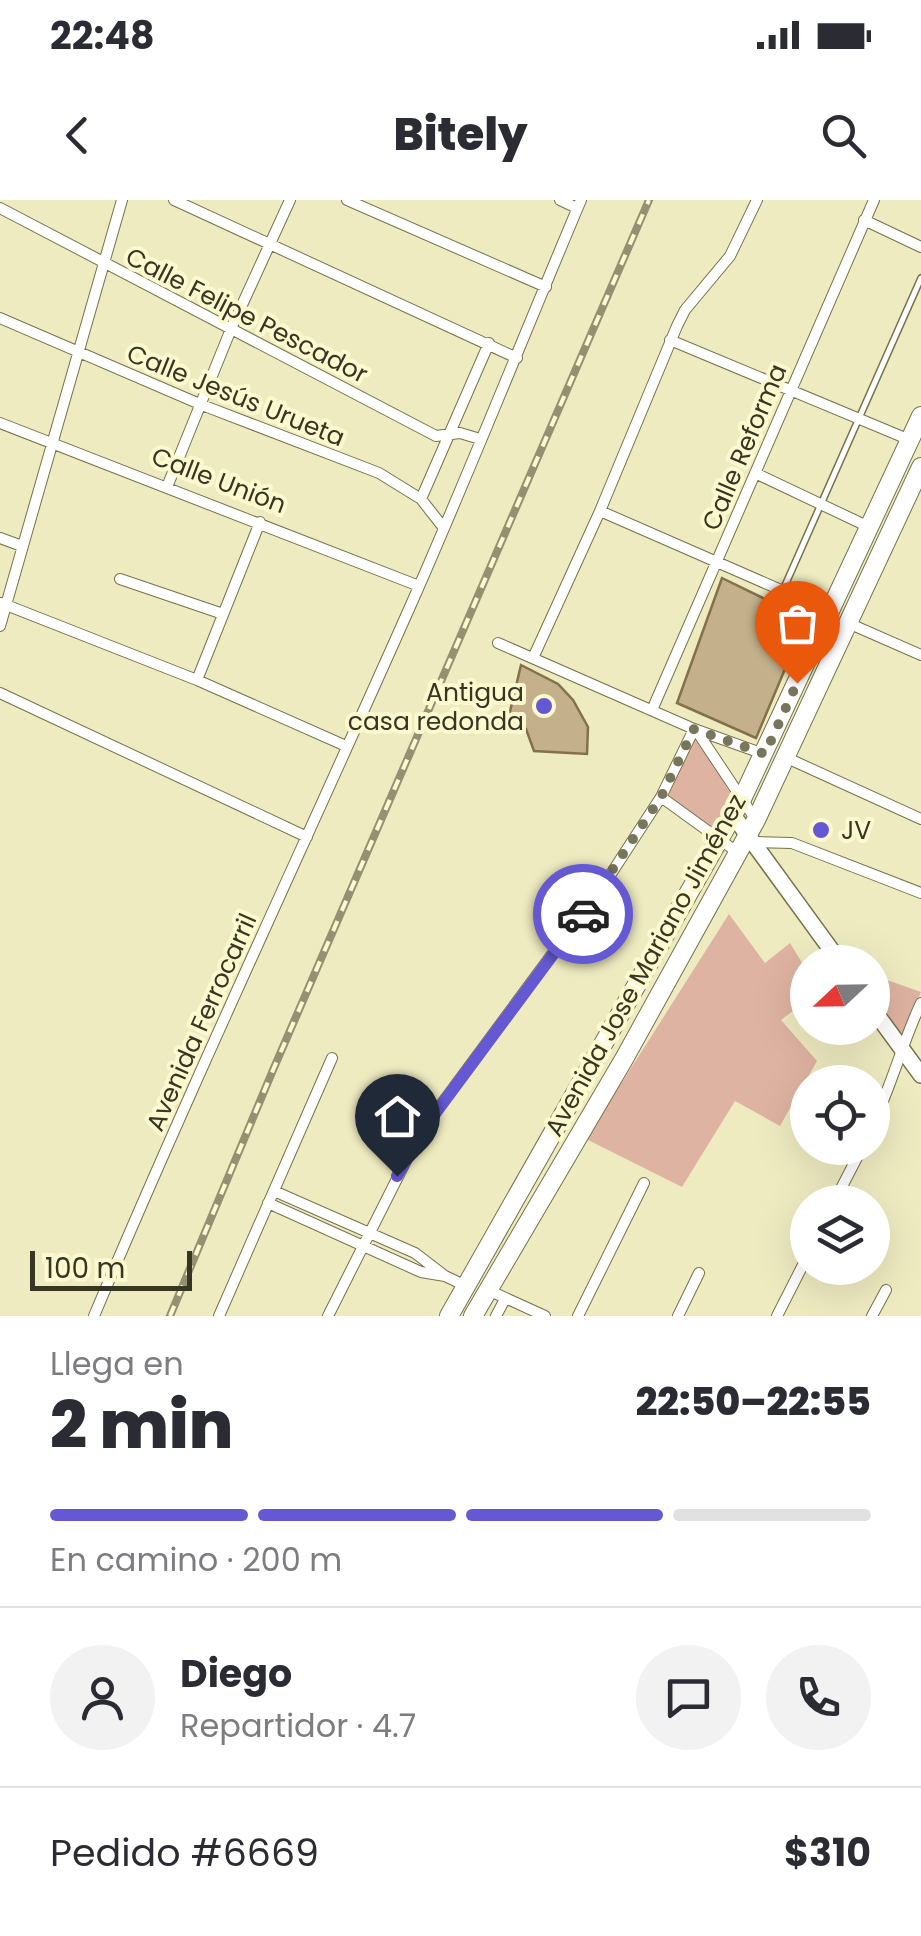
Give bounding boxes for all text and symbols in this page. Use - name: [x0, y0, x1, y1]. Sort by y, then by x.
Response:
- text: 22:48: [50, 9, 155, 62]
- text: Bitely: [393, 103, 528, 166]
- icon: back: [50, 108, 105, 163]
- icon: search: [816, 108, 871, 163]
- street label: Calle Felipe Pescador: [120, 239, 374, 392]
- street label: Calle Jesús Urueta: [122, 336, 350, 455]
- street label: Calle Reforma: [694, 359, 795, 536]
- street label: Calle Unión: [146, 439, 291, 522]
- pin: [755, 581, 840, 684]
- icon: bag: [770, 596, 825, 651]
- place label: Antigua casa redonda: [348, 675, 524, 739]
- marker: Antigua casa redonda: [533, 695, 555, 717]
- street label: Avenida Jose Mariano Jiménez: [536, 788, 754, 1143]
- place label: JV: [841, 813, 871, 848]
- marker: JV: [810, 819, 832, 841]
- courier: [533, 864, 633, 964]
- icon: car: [556, 887, 611, 942]
- street label: Avenida Ferrocarril: [138, 908, 265, 1137]
- north arrow: [790, 945, 890, 1045]
- map controls: [790, 945, 890, 1285]
- button: locate: [790, 1065, 890, 1165]
- pin: [355, 1074, 440, 1177]
- icon: home: [370, 1089, 425, 1144]
- button: layers: [790, 1185, 890, 1285]
- scale bar: [30, 1246, 192, 1290]
- text: 100 m: [45, 1249, 125, 1288]
- text: Llega en: [50, 1341, 184, 1386]
- text: 22:50–22:55: [636, 1375, 871, 1428]
- text: 2 min: [50, 1380, 233, 1471]
- text: En camino · 200 m: [50, 1537, 342, 1582]
- button: person: [50, 1645, 155, 1750]
- button: chat: [636, 1645, 741, 1750]
- button: phone: [766, 1645, 871, 1750]
- text: Diego: [180, 1647, 292, 1700]
- text: Repartidor · 4.7: [180, 1703, 416, 1748]
- text: Pedido #6669: [50, 1826, 319, 1879]
- text: $310: [784, 1826, 871, 1879]

